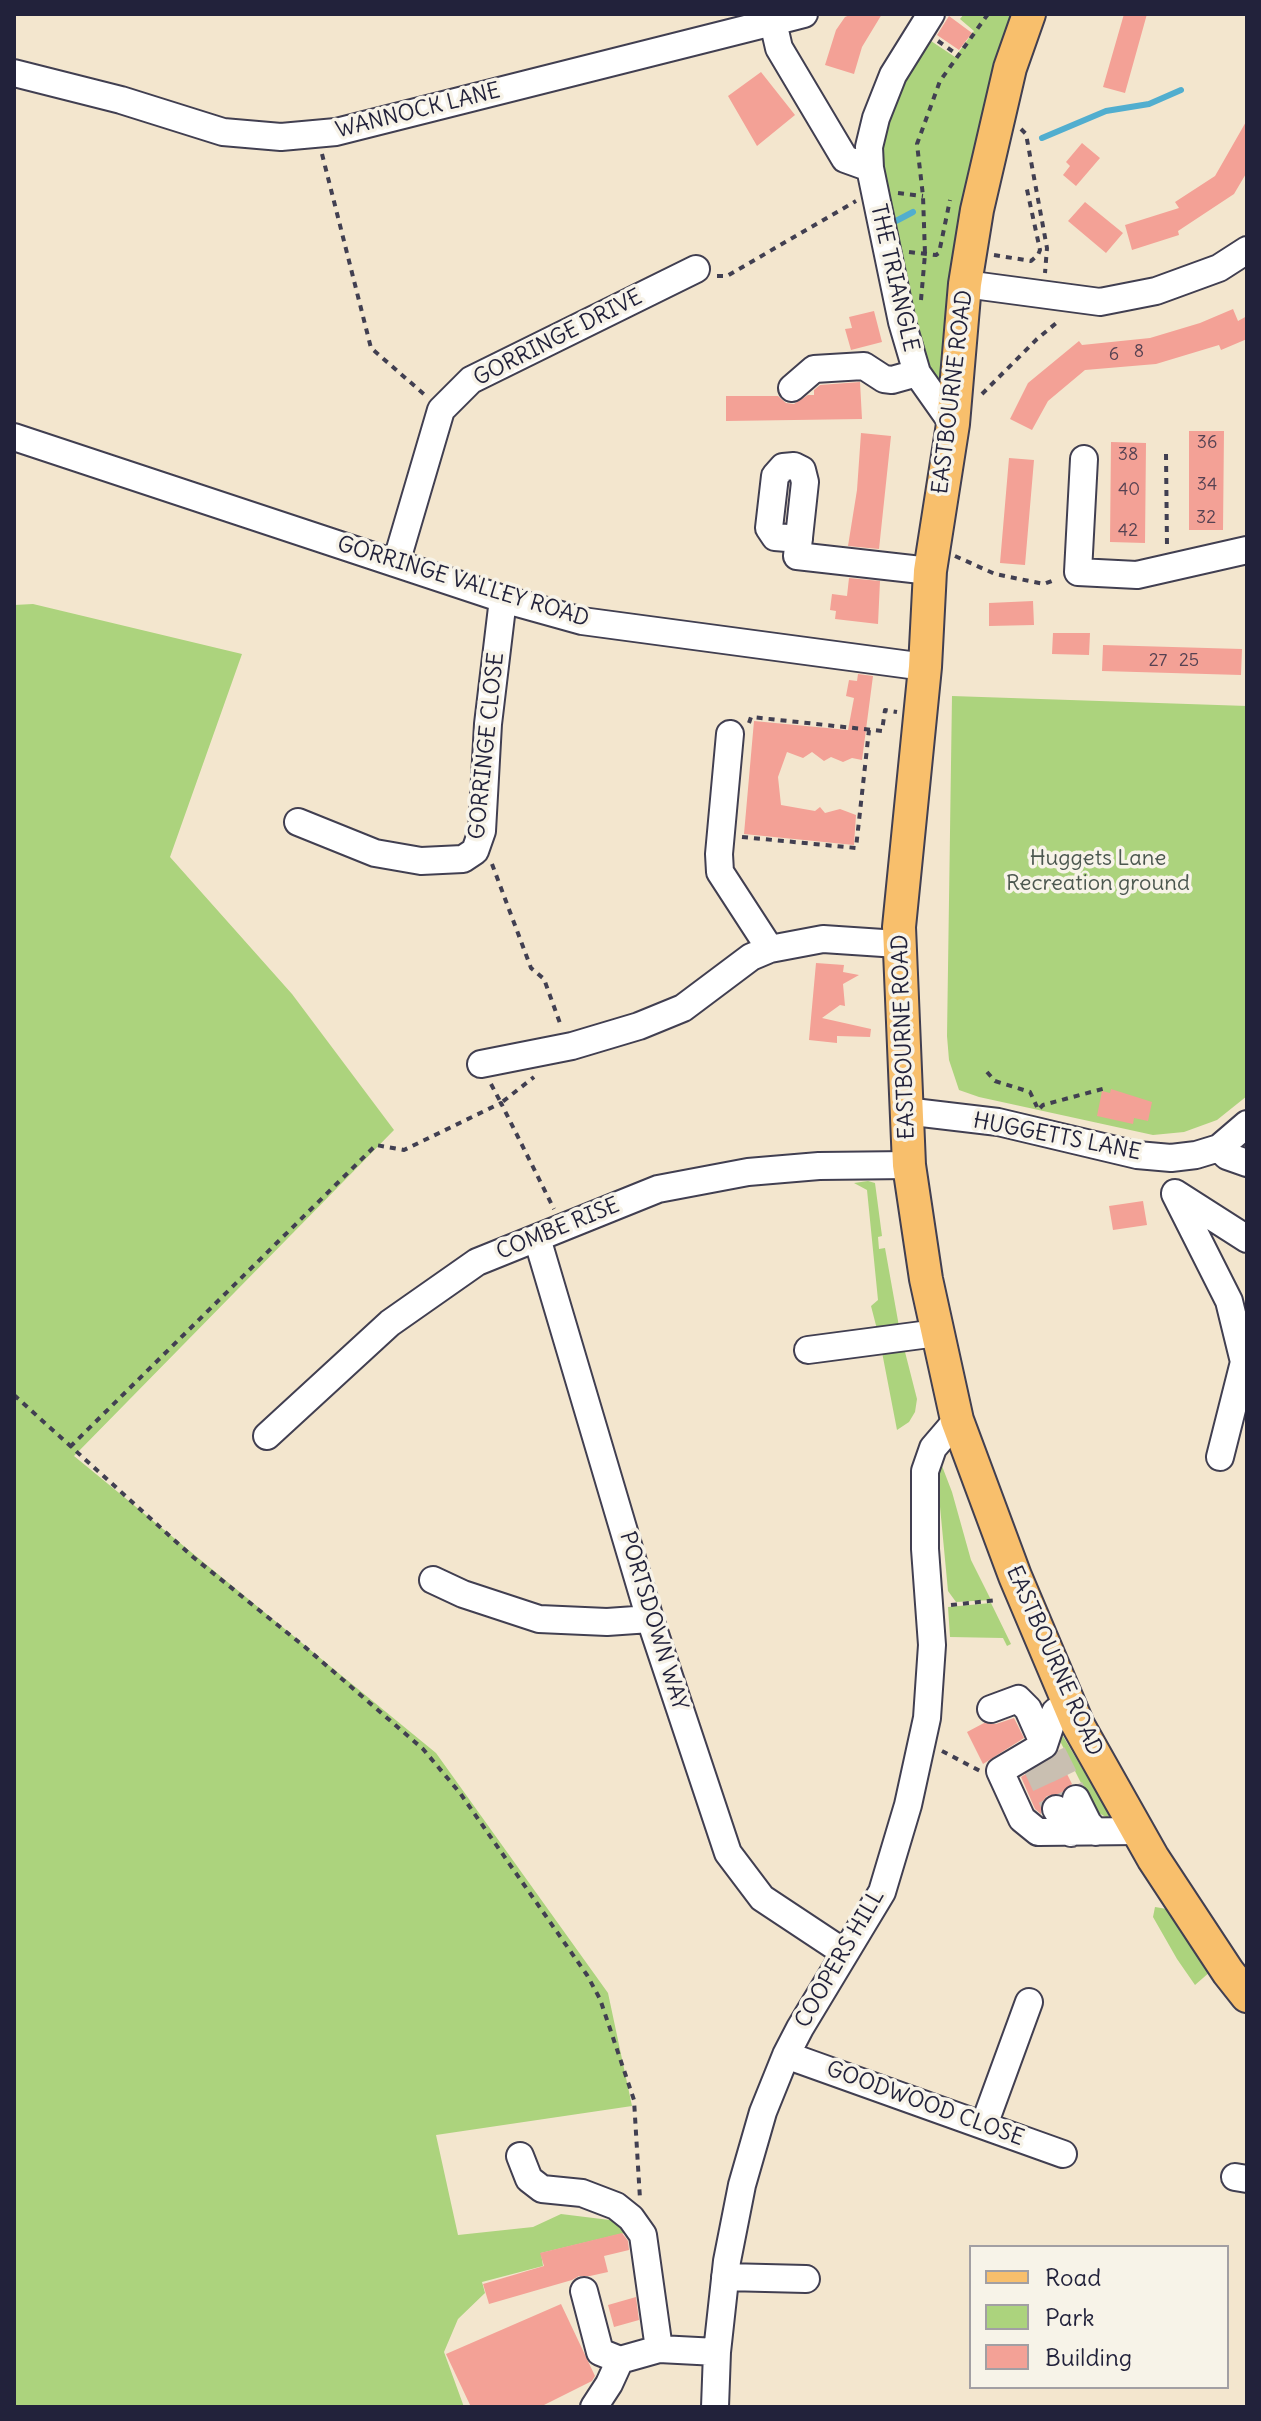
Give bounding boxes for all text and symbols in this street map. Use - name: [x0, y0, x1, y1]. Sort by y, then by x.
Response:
- street label: WANNOCK LANE: [333, 78, 503, 144]
- street label: THE TRIANGLE: [864, 202, 924, 354]
- street label: GORRINGE DRIVE: [469, 284, 647, 392]
- street label: EASTBOURNE ROAD: [927, 289, 979, 495]
- house number: 8: [1134, 341, 1144, 363]
- house number: 6: [1109, 344, 1119, 366]
- house number: 36: [1197, 432, 1217, 454]
- house number: 38: [1118, 444, 1138, 466]
- house number: 34: [1197, 474, 1217, 496]
- house number: 40: [1118, 479, 1140, 501]
- house number: 32: [1196, 507, 1216, 529]
- house number: 42: [1118, 520, 1138, 542]
- street label: GORRINGE VALLEY ROAD: [334, 531, 592, 633]
- house number: 27: [1149, 650, 1167, 672]
- house number: 25: [1179, 650, 1199, 672]
- street label: GORRINGE CLOSE: [464, 651, 510, 841]
- park label: Huggets Lane Recreation ground: [1006, 846, 1190, 898]
- street label: EASTBOURNE ROAD: [887, 934, 921, 1140]
- street label: HUGGETTS LANE: [971, 1108, 1143, 1166]
- street label: COMBE RISE: [493, 1192, 623, 1266]
- street label: PORTSDOWN WAY: [613, 1529, 693, 1713]
- street label: EASTBOURNE ROAD: [1000, 1562, 1108, 1760]
- street label: COOPERS HILL: [790, 1885, 890, 2033]
- street label: GOODWOOD CLOSE: [823, 2056, 1027, 2152]
- legend: [969, 2245, 1229, 2389]
- text: Road: [1045, 2262, 1101, 2292]
- text: Park: [1045, 2302, 1095, 2332]
- text: Building: [1045, 2342, 1132, 2372]

